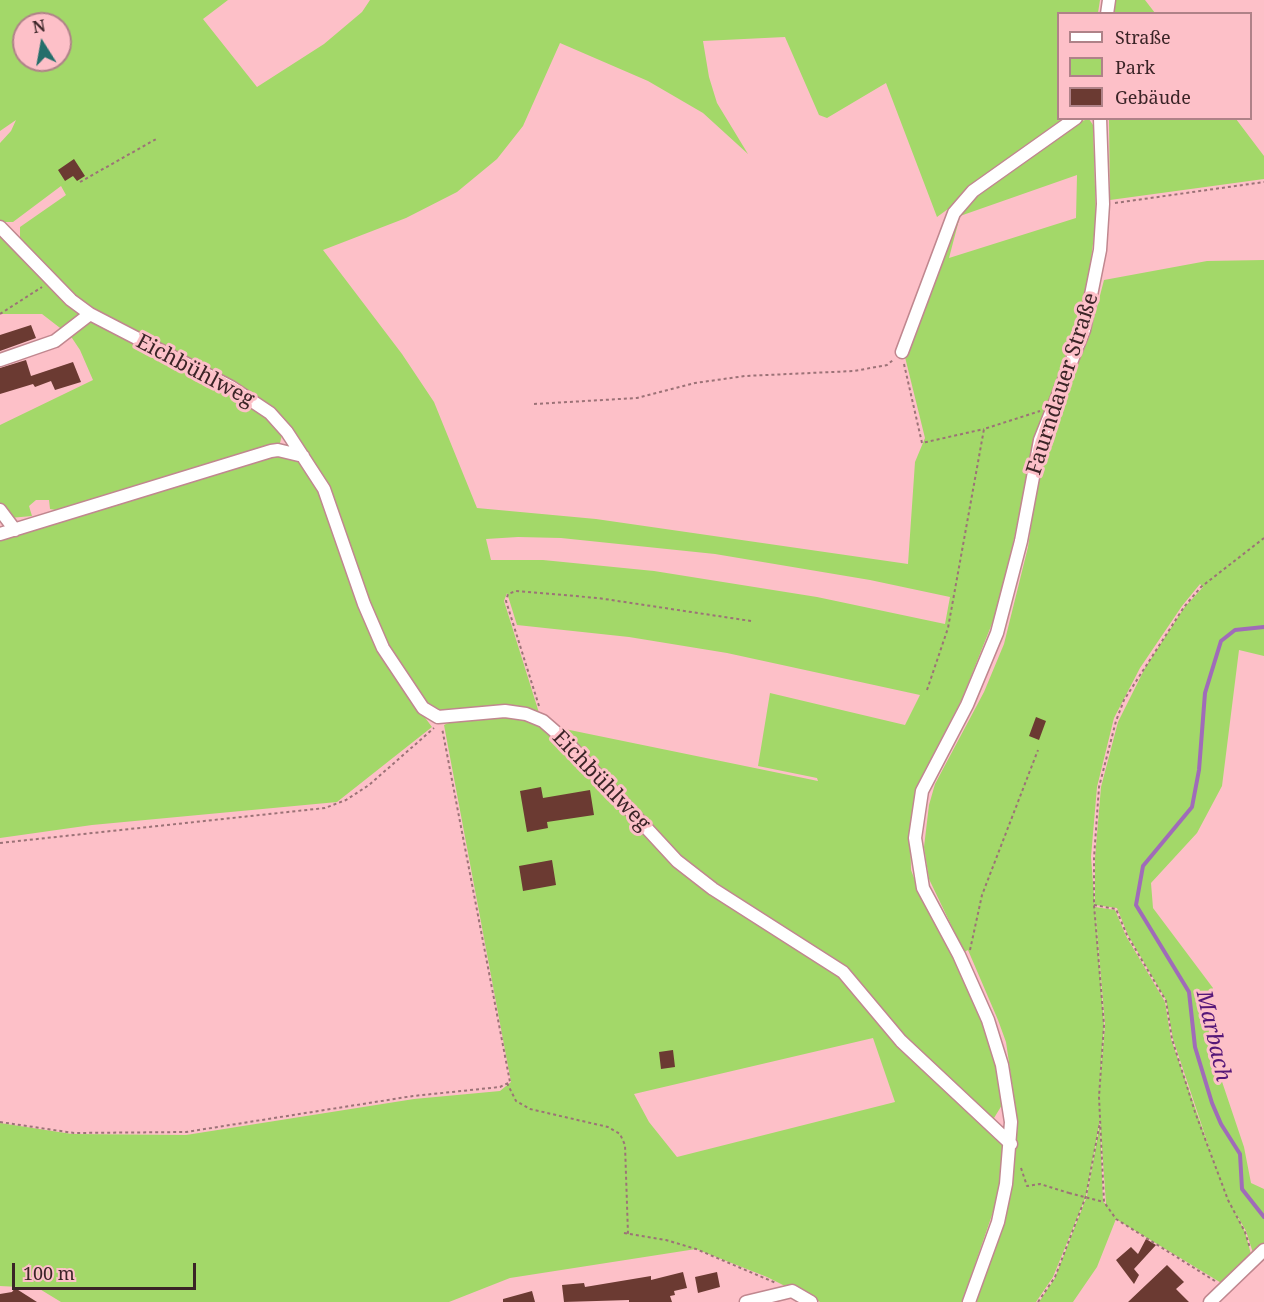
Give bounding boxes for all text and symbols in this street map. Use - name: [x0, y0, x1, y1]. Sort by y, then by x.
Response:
- north arrow: [12, 12, 72, 72]
- legend: [1057, 12, 1252, 120]
- text: N: [31, 14, 47, 38]
- text: Straße: [1115, 25, 1171, 49]
- text: Park: [1115, 55, 1155, 79]
- text: Gebäude: [1115, 85, 1191, 109]
- street label: Faurndauer Straße: [1022, 290, 1104, 478]
- street label: Eichbühlweg: [132, 329, 258, 413]
- street label: Eichbühlweg: [547, 725, 655, 837]
- water label: Marbach: [1190, 988, 1236, 1084]
- scale bar: [15, 1251, 200, 1289]
- text: 100 m: [23, 1261, 75, 1285]

